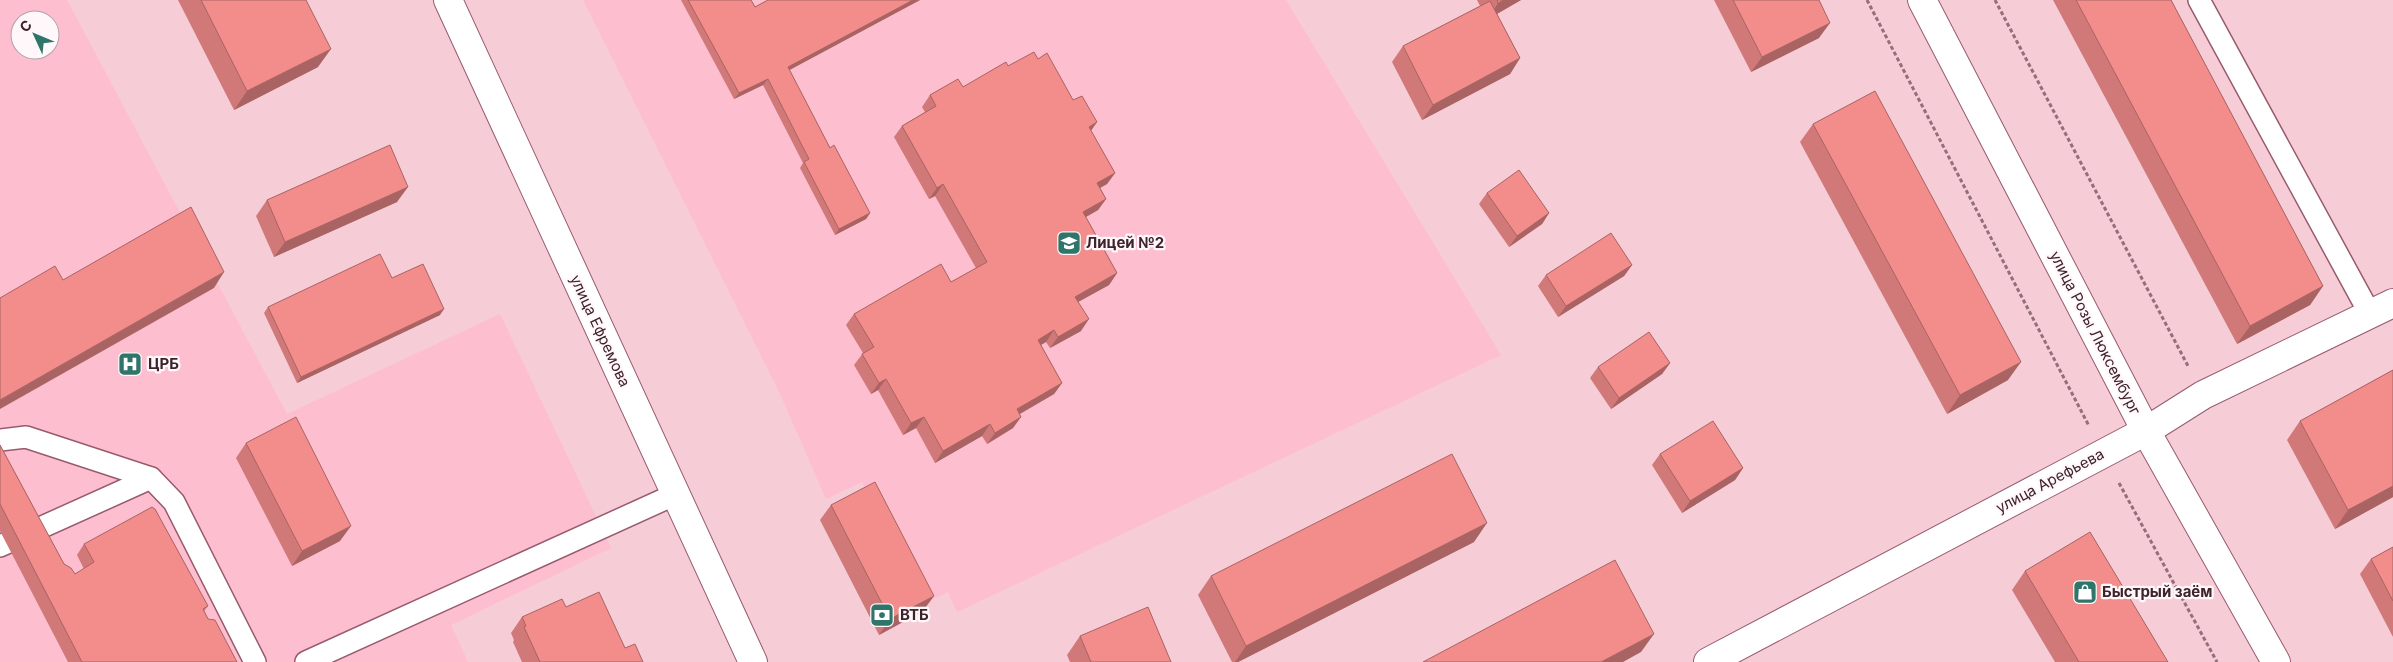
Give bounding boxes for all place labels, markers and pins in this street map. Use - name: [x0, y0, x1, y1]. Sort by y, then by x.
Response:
- school or university icon: Лицей №2: [1056, 230, 1082, 256]
- place label: Лицей №2: [1086, 233, 1164, 252]
- hospital icon: ЦРБ: [117, 351, 143, 377]
- place label: ЦРБ: [148, 354, 179, 373]
- shop icon: Быстрый заём: [2072, 579, 2098, 605]
- place label: Быстрый заём: [2102, 582, 2212, 601]
- bank icon: ВТБ: [869, 602, 895, 628]
- place label: ВТБ: [900, 605, 929, 624]

